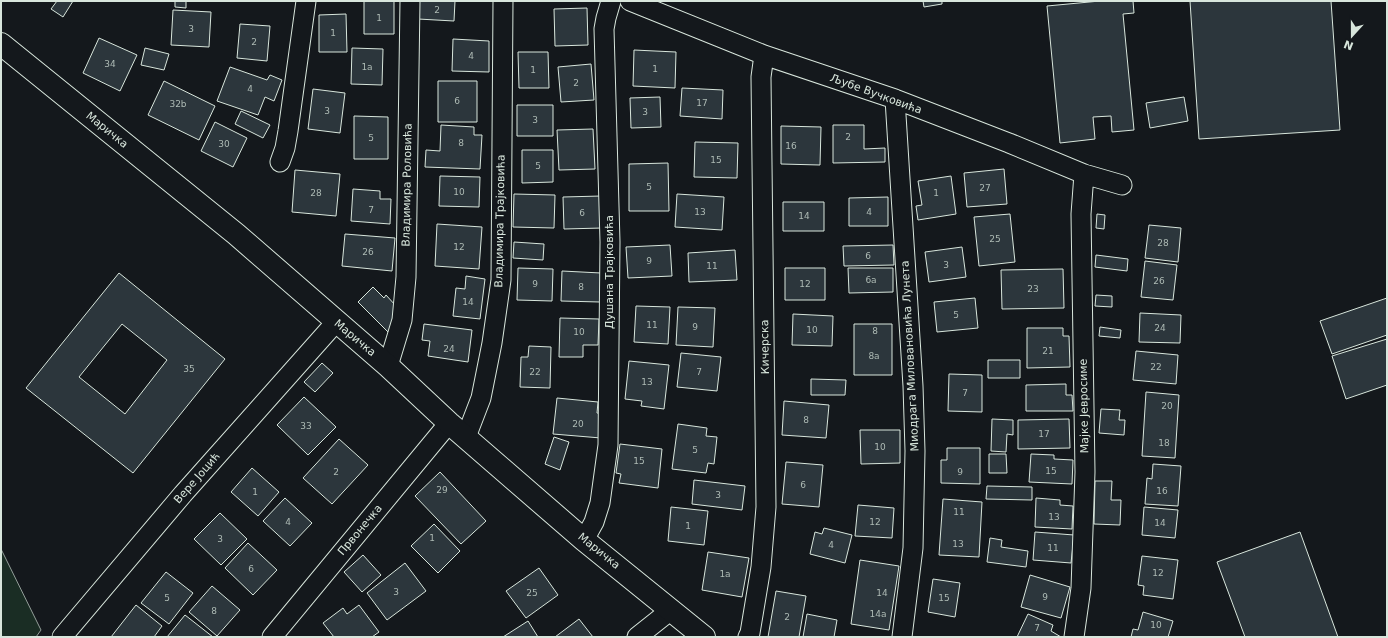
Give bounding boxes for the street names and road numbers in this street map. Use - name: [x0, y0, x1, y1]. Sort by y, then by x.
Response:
- street label: Љубе Вучковића: [828, 71, 924, 117]
- street label: Маричка: [83, 109, 131, 151]
- street label: Владимира Роловића: [399, 123, 415, 247]
- street label: Владимира Трајковића: [492, 154, 508, 288]
- street label: Душана Трајковића: [603, 215, 616, 329]
- street label: Миодрага Миловановића Лунета: [899, 260, 921, 452]
- street label: Маричка: [332, 317, 378, 359]
- street label: Кичерска: [758, 320, 772, 374]
- street label: Мајке Јевросиме: [1077, 358, 1091, 453]
- street label: Вере Јоцић: [171, 450, 223, 506]
- street label: Првонечка: [335, 502, 385, 558]
- street label: Маричка: [575, 530, 623, 572]

